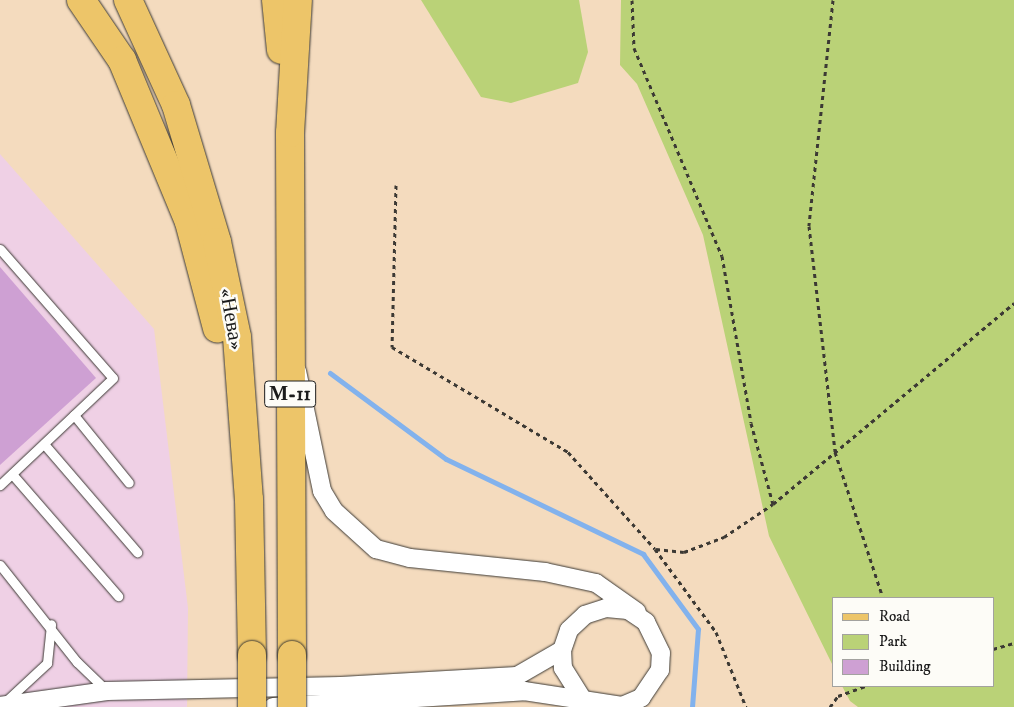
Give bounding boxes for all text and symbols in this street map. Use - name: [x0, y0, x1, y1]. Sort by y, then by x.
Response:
- street label: «Нева»: [213, 286, 249, 352]
- road number: М-11: [264, 376, 316, 412]
- legend: [832, 597, 994, 687]
- text: Road: [879, 607, 910, 626]
- text: Park: [879, 632, 907, 651]
- text: Building: [879, 657, 931, 676]

